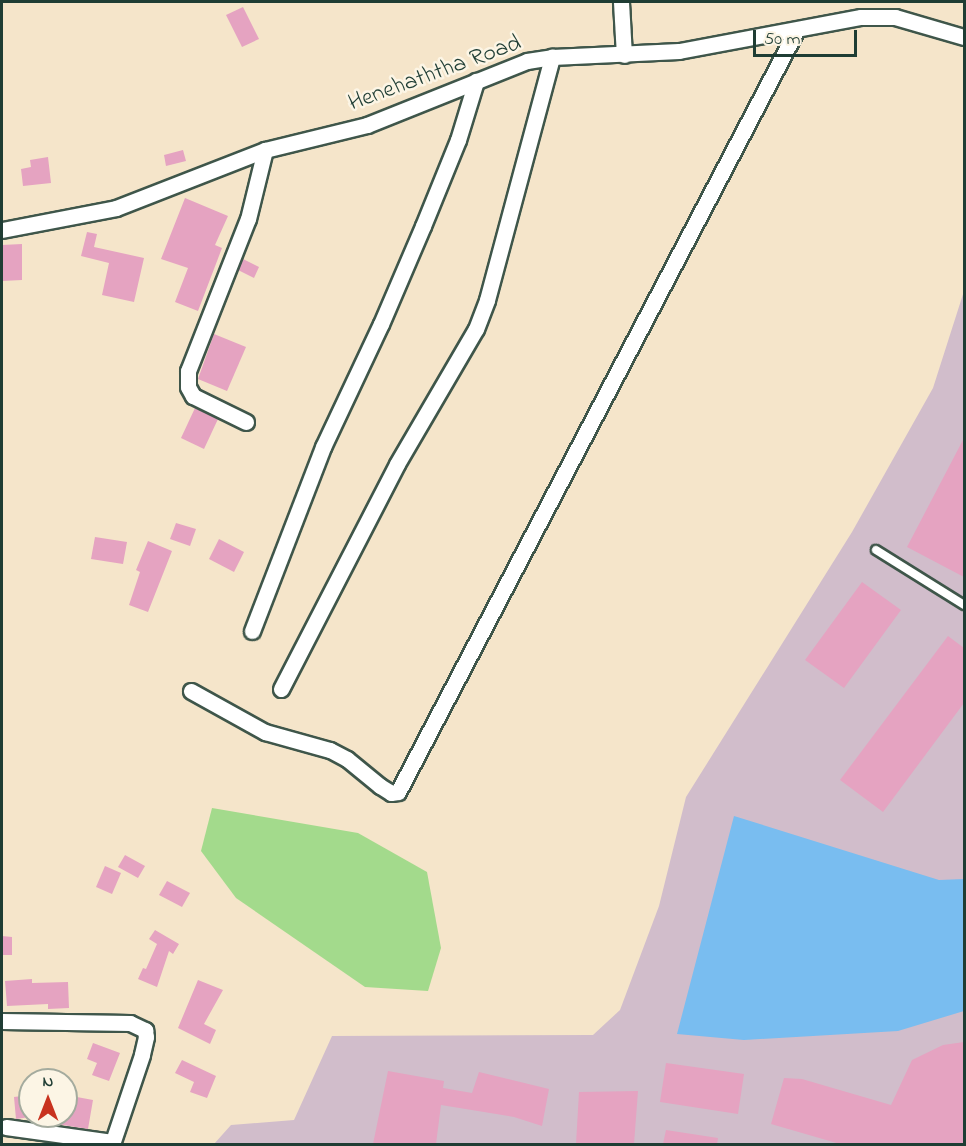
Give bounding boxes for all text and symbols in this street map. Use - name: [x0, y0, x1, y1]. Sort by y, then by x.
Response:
- scale bar: [756, 18, 860, 56]
- text: 50 m: [764, 27, 801, 53]
- street label: Henehaththa Road: [345, 29, 525, 119]
- north arrow: [18, 1068, 78, 1128]
- text: N: [43, 1070, 53, 1094]

